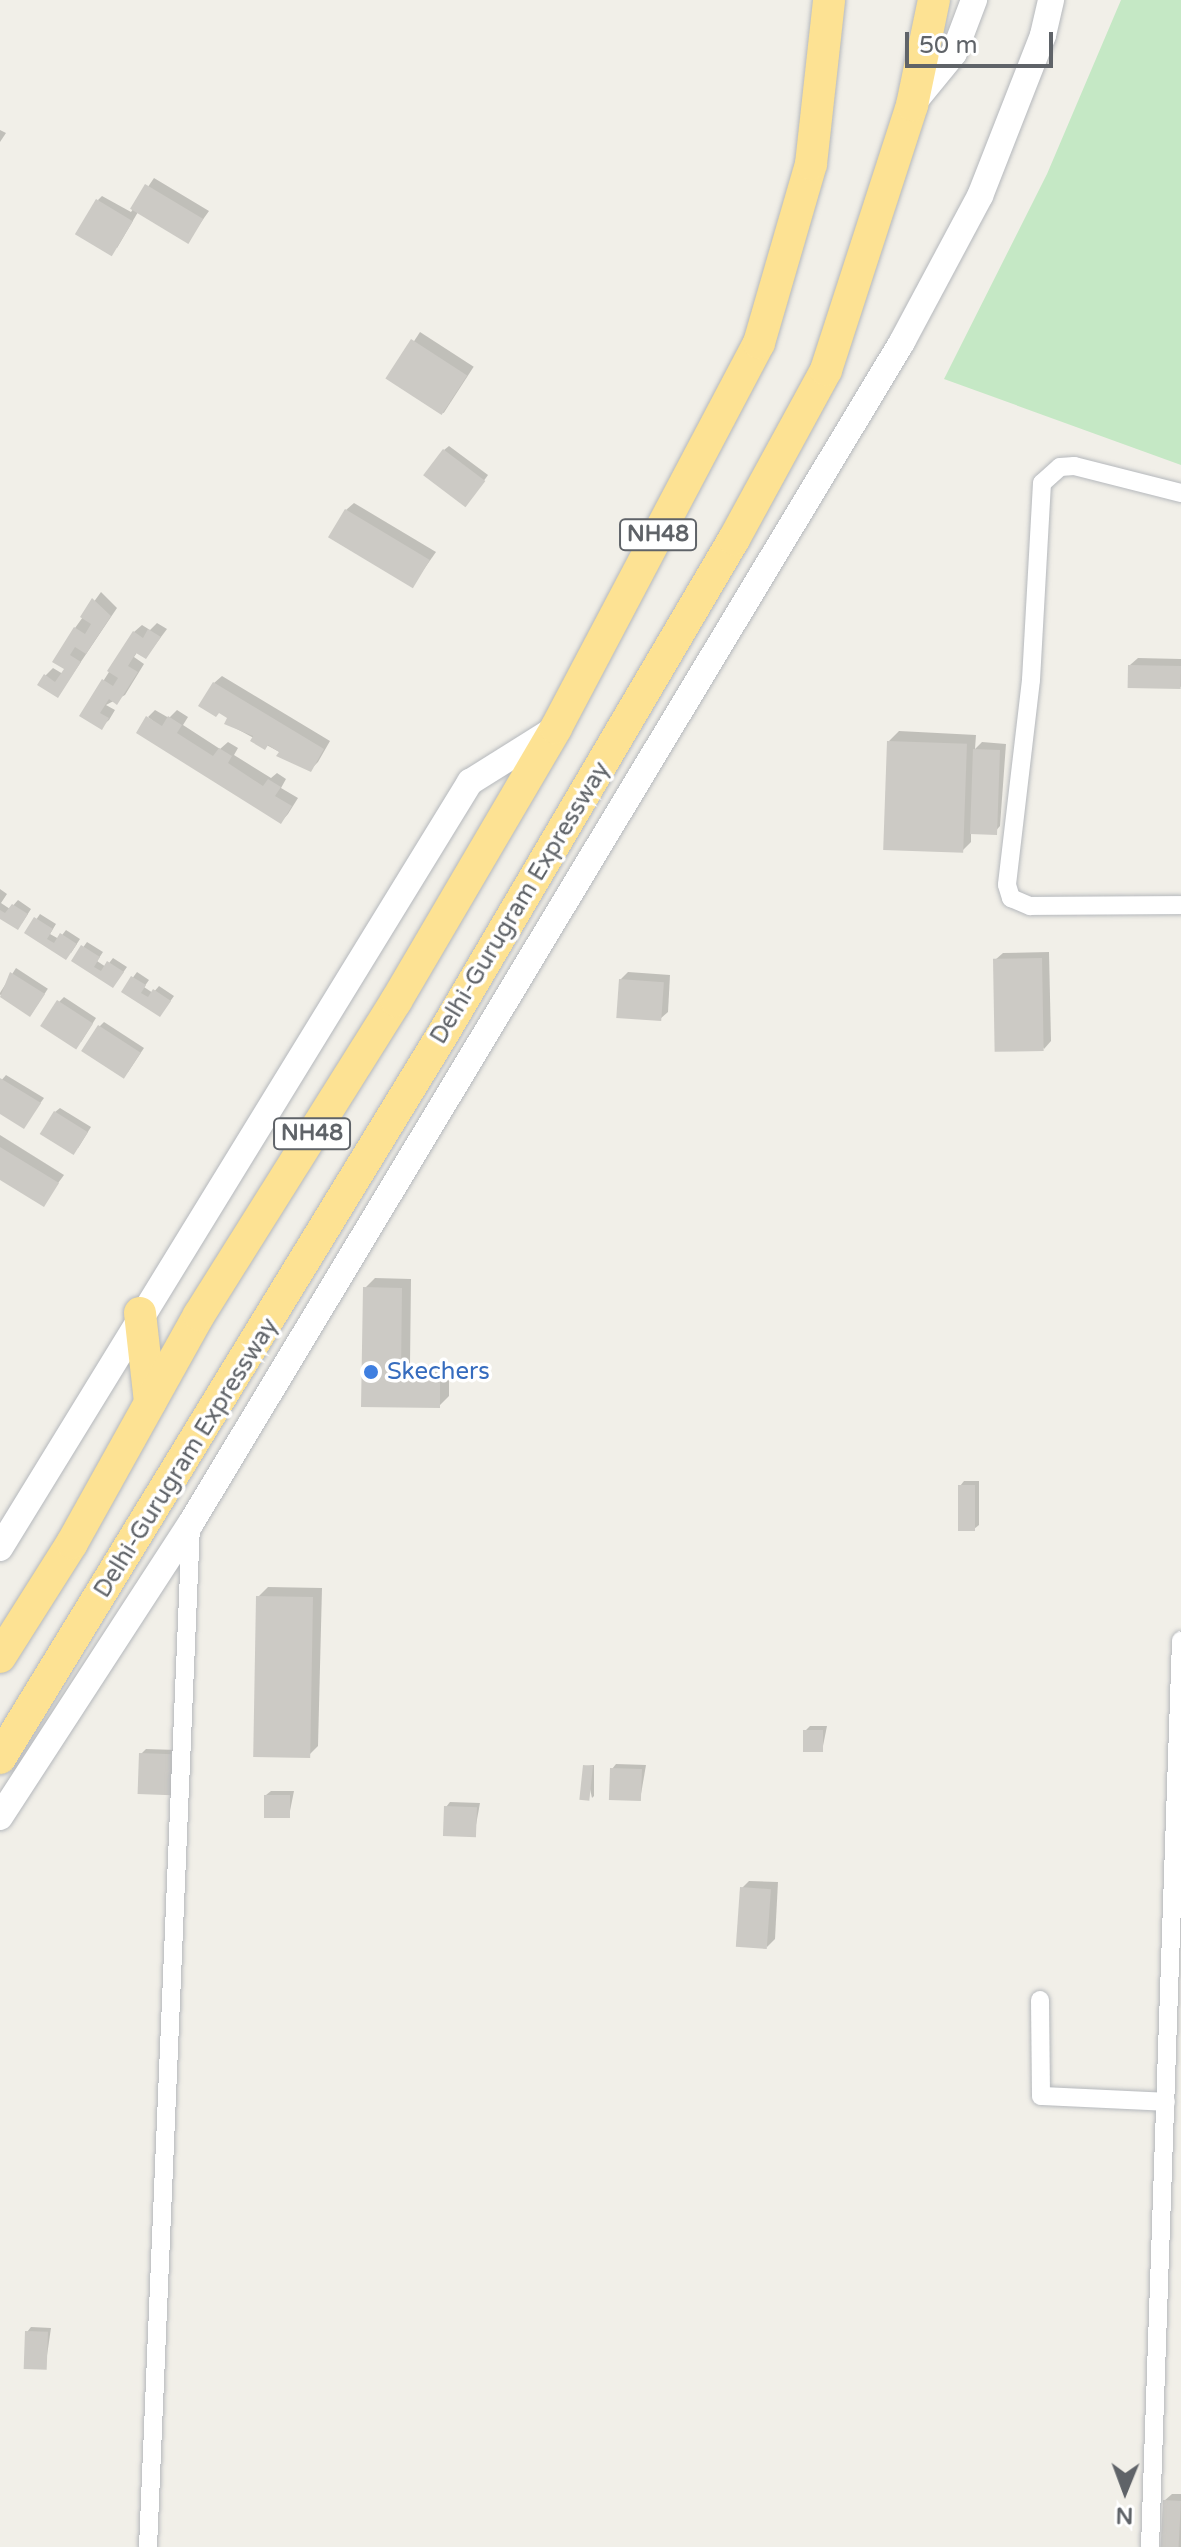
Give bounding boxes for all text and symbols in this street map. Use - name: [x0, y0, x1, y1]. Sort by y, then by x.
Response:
- scale bar: [909, 16, 1057, 66]
- text: 50 m: [919, 31, 977, 60]
- road number: NH48: [618, 517, 698, 553]
- street label: Delhi-Gurugram Expressway: [424, 757, 616, 1049]
- road number: NH48: [272, 1116, 352, 1152]
- street label: Delhi-Gurugram Expressway: [88, 1313, 284, 1603]
- place label: Skechers: [387, 1358, 490, 1386]
- marker: Skechers: [362, 1363, 380, 1381]
- north arrow: [1085, 2451, 1165, 2531]
- text: N: [1116, 2502, 1134, 2528]

